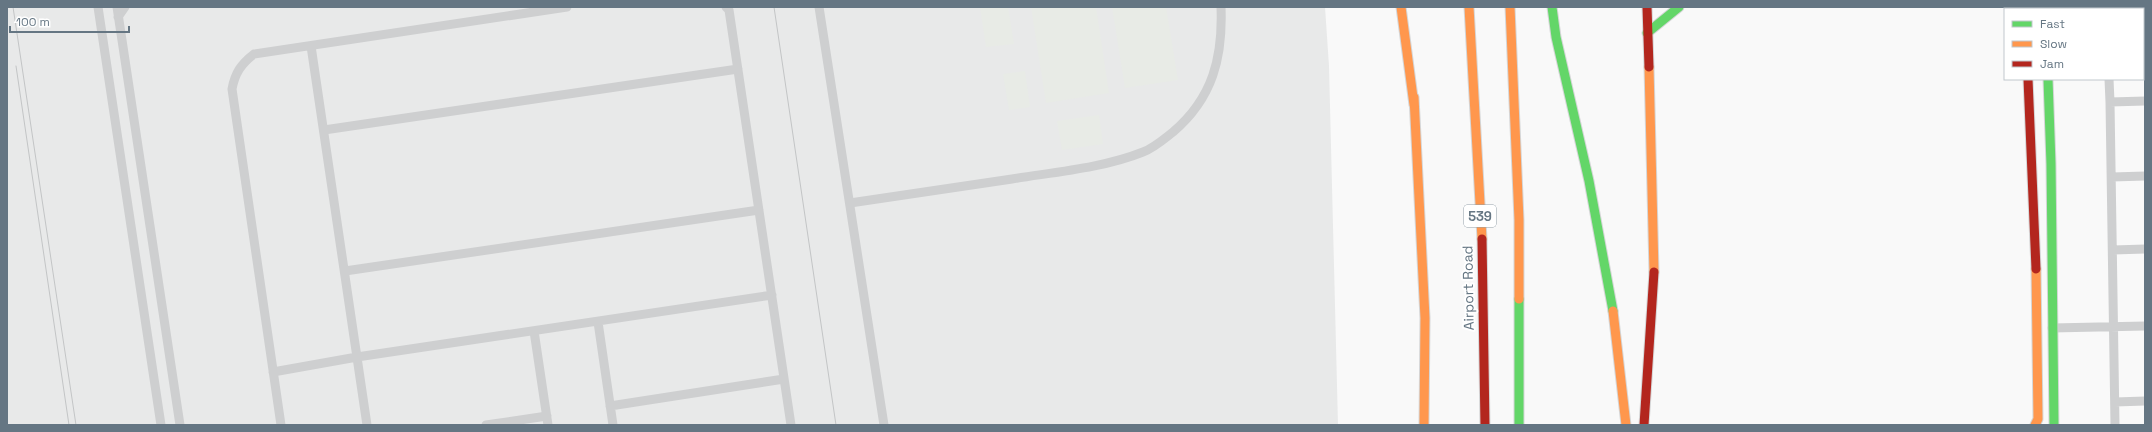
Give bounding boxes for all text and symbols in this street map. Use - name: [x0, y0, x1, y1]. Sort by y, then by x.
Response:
- scale bar: [10, 8, 129, 34]
- legend: [2004, 8, 2144, 80]
- text: 100 m: [16, 14, 50, 30]
- text: Fast: [2040, 16, 2065, 32]
- text: Slow: [2040, 36, 2067, 52]
- text: Jam: [2040, 56, 2064, 72]
- road number: 539: [1464, 205, 1496, 227]
- street label: Airport Road: [1458, 245, 1478, 331]

